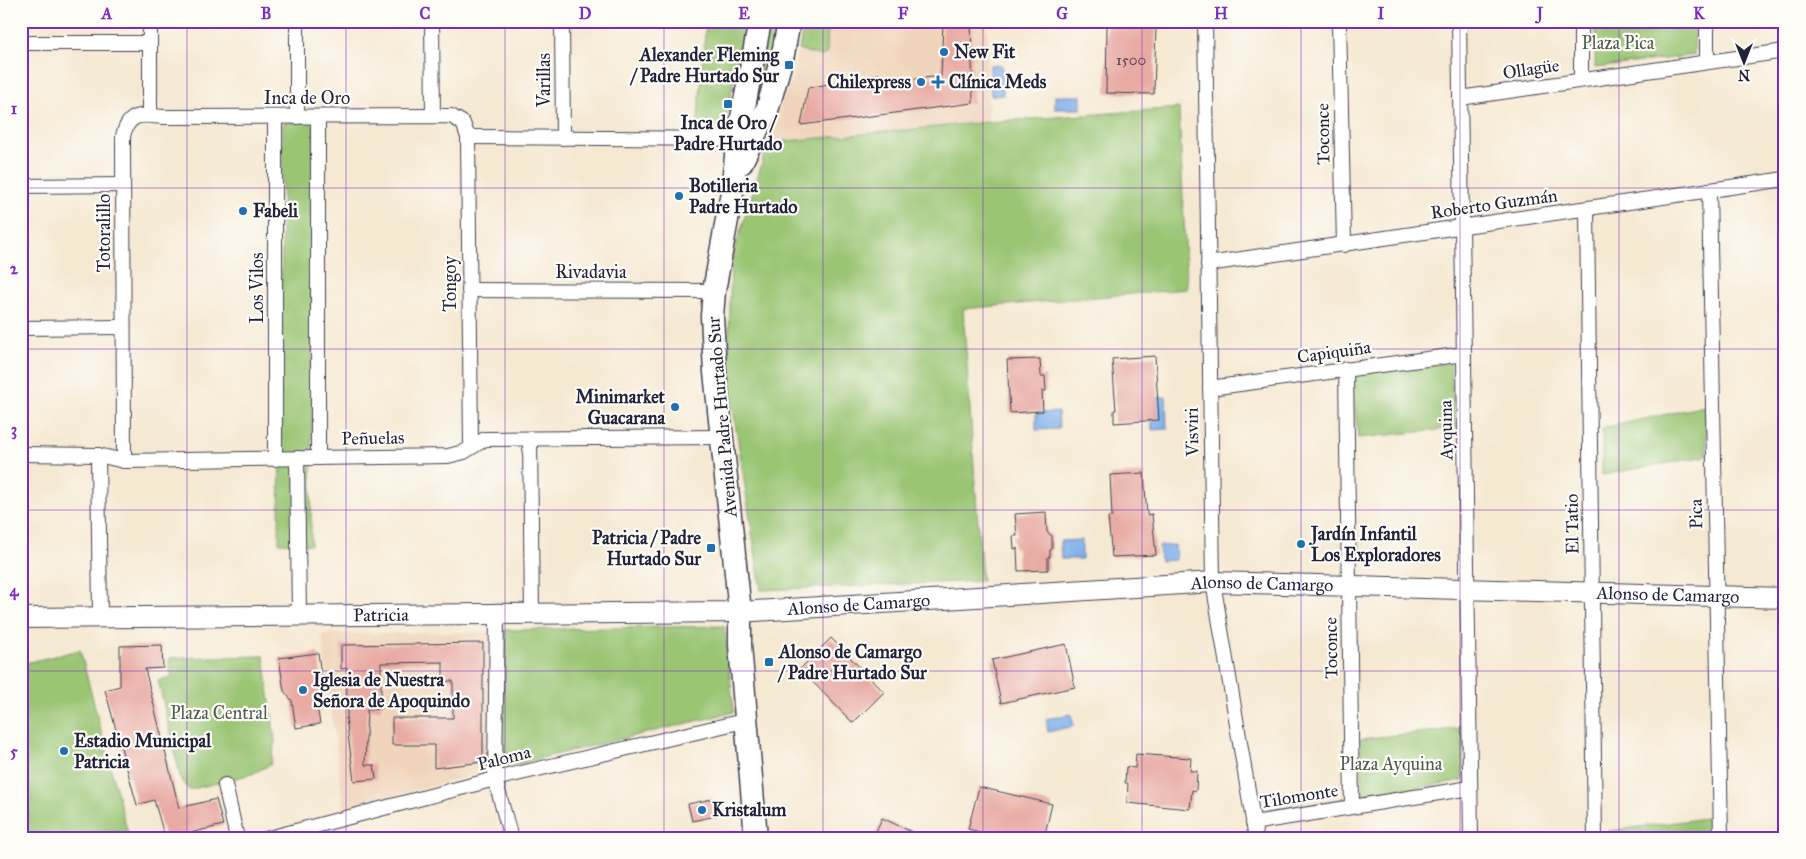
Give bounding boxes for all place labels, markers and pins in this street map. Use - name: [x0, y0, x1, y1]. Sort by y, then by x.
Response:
- place label: New Fit: [954, 41, 1016, 63]
- place label: Alexander Fleming / Padre Hurtado Sur: [629, 44, 780, 87]
- marker: New Fit: [938, 46, 950, 58]
- marker: Alexander Fleming / Padre Hurtado Sur: [783, 59, 795, 71]
- place label: Chilexpress: [827, 71, 911, 94]
- place label: Clínica Meds: [949, 71, 1047, 93]
- marker: Clínica Meds: [931, 75, 945, 89]
- marker: Chilexpress: [915, 76, 927, 88]
- marker: Inca de Oro / Padre Hurtado: [722, 98, 734, 110]
- place label: Inca de Oro / Padre Hurtado: [674, 112, 782, 155]
- place label: Botilleria Padre Hurtado: [689, 175, 798, 218]
- marker: Botilleria Padre Hurtado: [673, 190, 685, 202]
- place label: Fabeli: [253, 200, 299, 222]
- marker: Fabeli: [237, 205, 249, 217]
- place label: Minimarket Guacarana: [575, 386, 666, 429]
- marker: Minimarket Guacarana: [669, 401, 681, 413]
- place label: Jardín Infantil Los Exploradores: [1309, 523, 1441, 567]
- place label: Patricia / Padre Hurtado Sur: [592, 527, 702, 570]
- marker: Jardín Infantil Los Exploradores: [1295, 538, 1307, 550]
- marker: Patricia / Padre Hurtado Sur: [705, 542, 717, 554]
- place label: Alonso de Camargo / Padre Hurtado Sur: [777, 641, 928, 684]
- marker: Alonso de Camargo / Padre Hurtado Sur: [763, 656, 775, 668]
- place label: Iglesia de Nuestra Señora de Apoquindo: [313, 669, 470, 713]
- marker: Iglesia de Nuestra Señora de Apoquindo: [297, 684, 309, 696]
- place label: Estadio Municipal Patricia: [74, 730, 212, 773]
- marker: Estadio Municipal Patricia: [58, 745, 70, 757]
- place label: Kristalum: [712, 799, 787, 821]
- marker: Kristalum: [696, 804, 708, 816]

